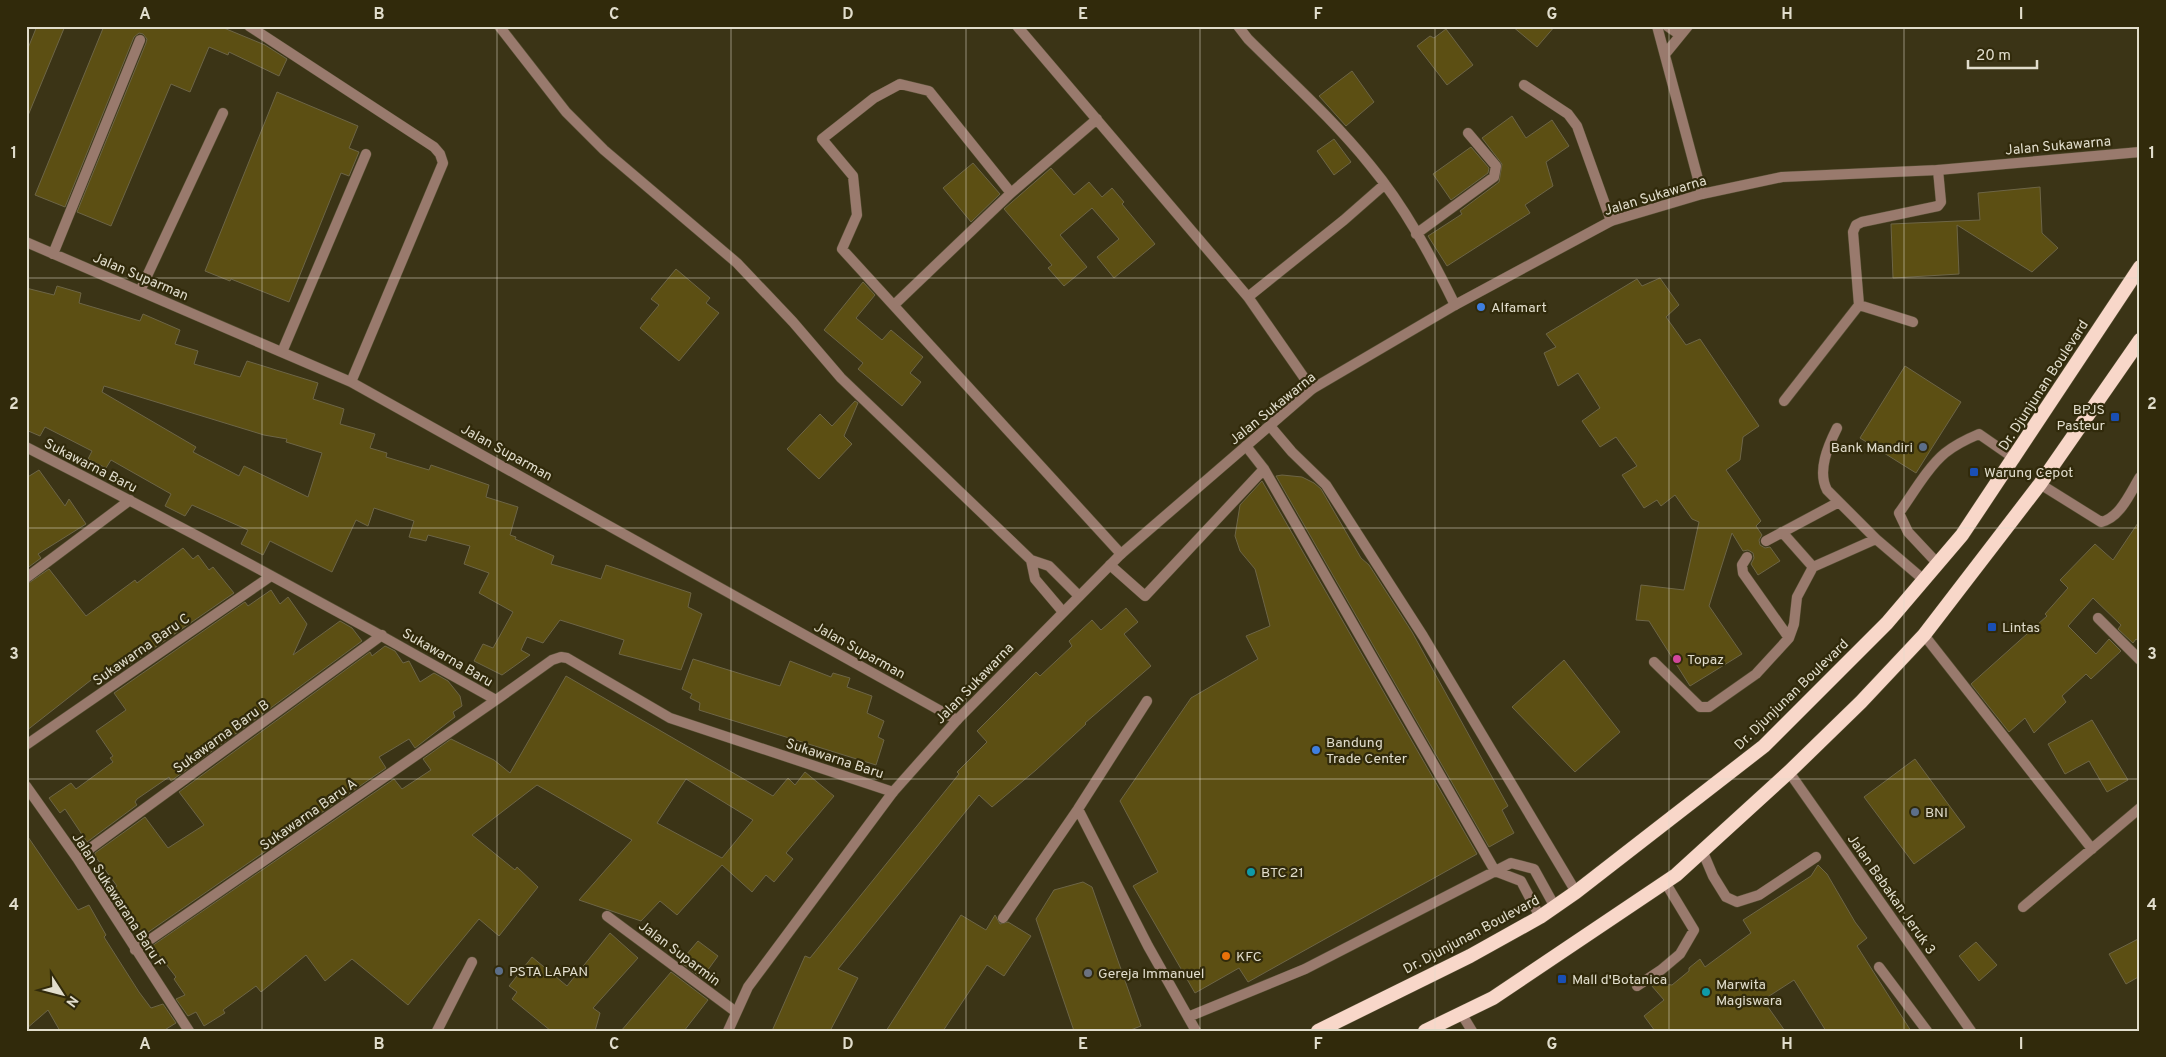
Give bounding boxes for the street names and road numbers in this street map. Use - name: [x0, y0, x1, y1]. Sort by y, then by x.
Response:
- street label: Jalan Sukawarna: [2005, 133, 2112, 160]
- street label: Jalan Sukawarna: [1602, 173, 1709, 220]
- street label: Jalan Suparman: [90, 250, 191, 305]
- street label: Dr. Djunjunan Boulevard: [1996, 317, 2093, 454]
- street label: Jalan Sukawarna: [1226, 369, 1320, 449]
- street label: Jalan Suparman: [457, 421, 555, 486]
- street label: Sukawarna Baru: [41, 436, 140, 497]
- street label: Sukawarna Baru C: [90, 610, 194, 690]
- street label: Jalan Suparman: [810, 619, 908, 684]
- street label: Sukawarna Baru: [399, 625, 496, 691]
- street label: Dr. Djunjunan Boulevard: [1731, 636, 1853, 754]
- street label: Jalan Sukawarna: [932, 640, 1018, 728]
- street label: Sukawarna Baru B: [171, 697, 273, 778]
- street label: Sukawarna Baru: [783, 736, 886, 783]
- street label: Sukawarna Baru A: [257, 775, 361, 855]
- street label: Jalan Sukawarana Baru F: [68, 830, 168, 972]
- street label: Jalan Babakan Jeruk 3: [1843, 831, 1939, 958]
- street label: Dr. Djunjunan Boulevard: [1401, 892, 1543, 979]
- street label: Jalan Suparmin: [635, 918, 723, 991]

